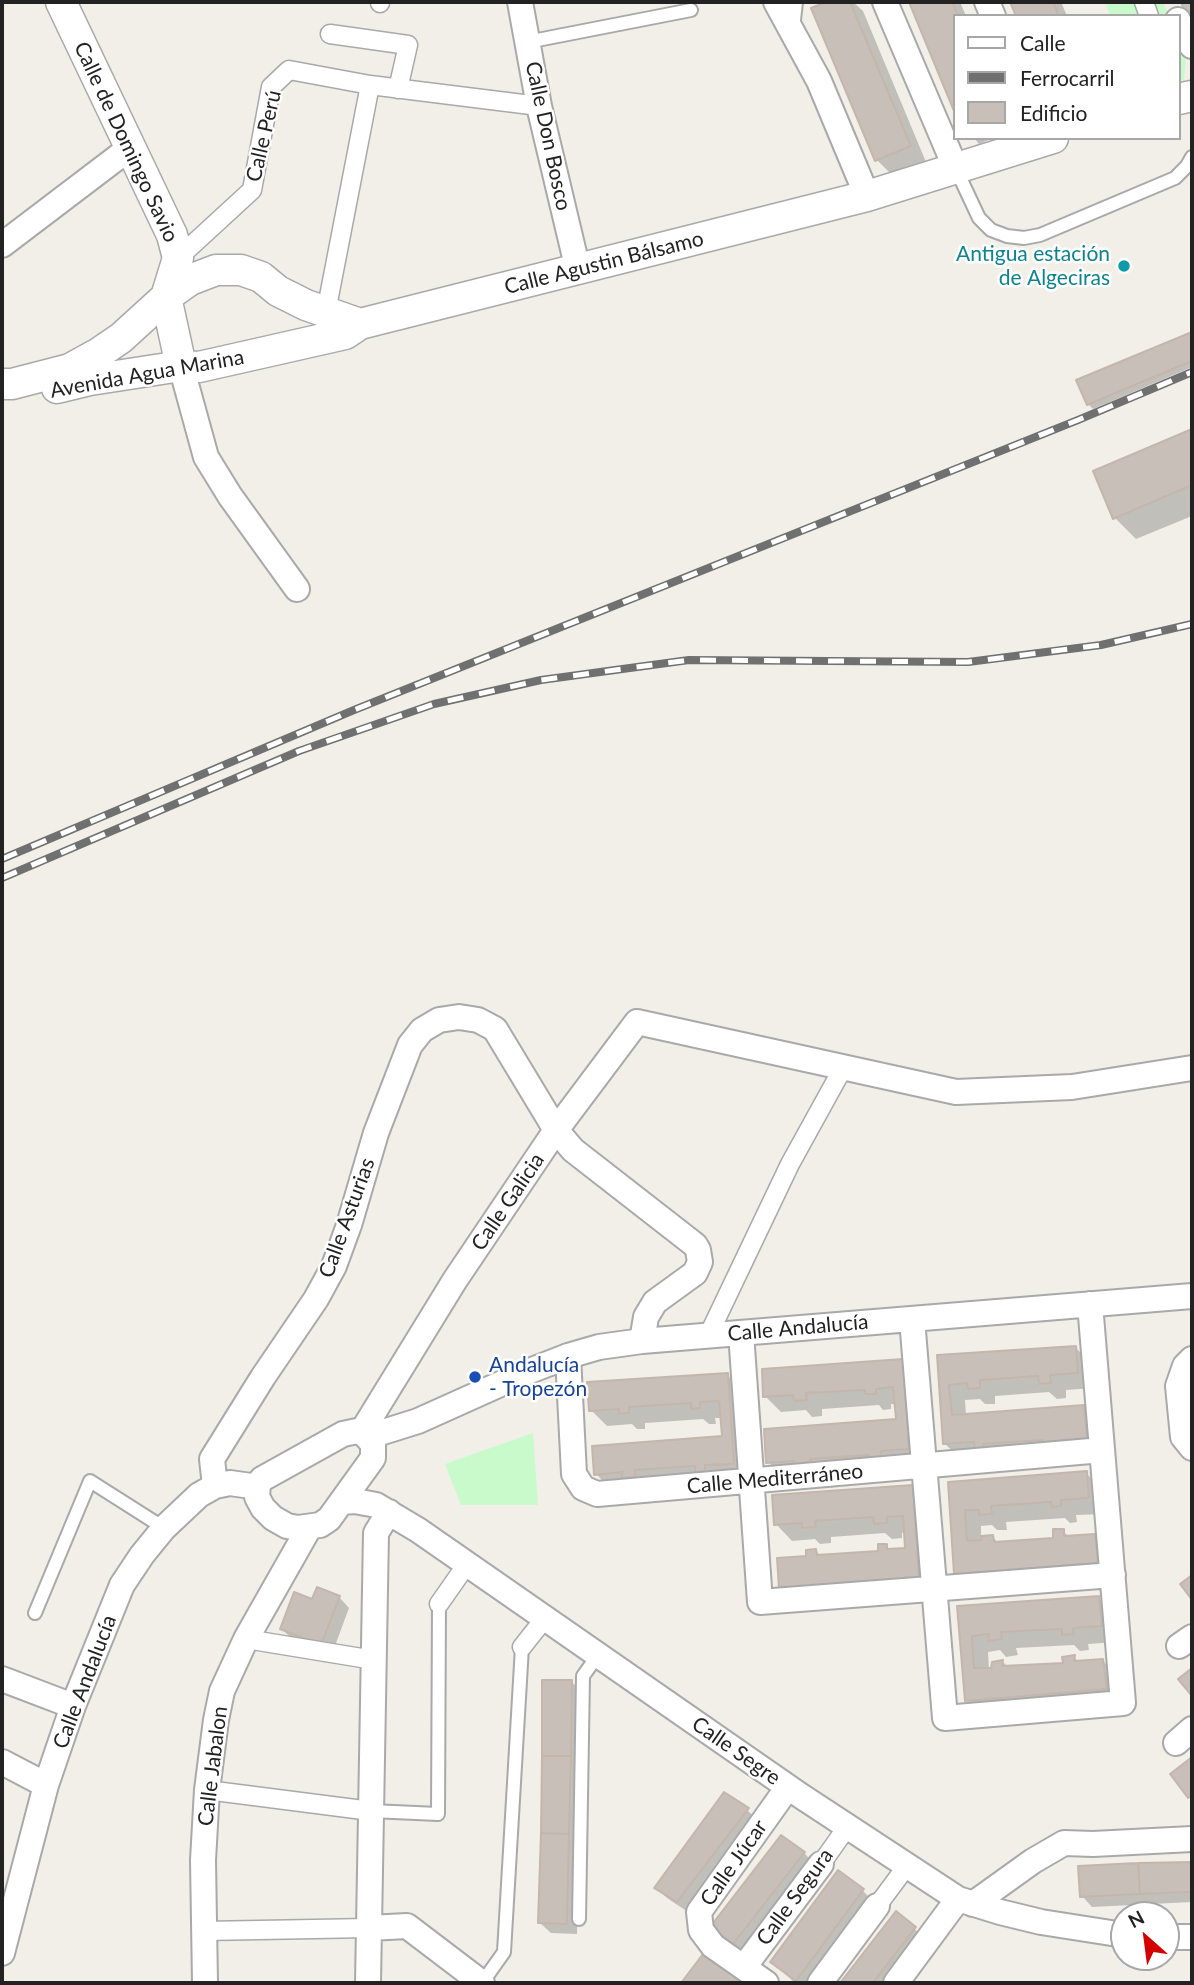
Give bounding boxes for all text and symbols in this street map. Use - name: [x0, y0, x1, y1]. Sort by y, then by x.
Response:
- legend: [953, 14, 1180, 140]
- text: Calle: [1020, 30, 1065, 55]
- street label: Calle de Domingo Savio: [68, 38, 184, 246]
- street label: Calle Don Bosco: [520, 59, 576, 213]
- text: Ferrocarril: [1020, 65, 1115, 90]
- street label: Calle Perú: [241, 88, 287, 184]
- text: Edificio: [1020, 100, 1087, 125]
- street label: Calle Agustin Bálsamo: [502, 226, 706, 300]
- place label: Antigua estación de Algeciras: [956, 241, 1110, 291]
- marker: Antigua estación de Algeciras: [1116, 258, 1132, 274]
- street label: Avenida Agua Marina: [48, 345, 246, 403]
- street label: Calle Galicia: [466, 1149, 550, 1255]
- street label: Calle Asturias: [314, 1155, 380, 1281]
- street label: Calle Andalucía: [727, 1309, 869, 1347]
- place label: Andalucía - Tropezón: [489, 1352, 587, 1402]
- marker: Andalucía - Tropezón: [467, 1369, 483, 1385]
- street label: Calle Mediterráneo: [686, 1459, 864, 1499]
- street label: Calle Andalucía: [48, 1612, 122, 1752]
- street label: Calle Jabalon: [193, 1705, 233, 1827]
- street label: Calle Segre: [687, 1711, 785, 1791]
- street label: Calle Júcar: [695, 1815, 773, 1911]
- street label: Calle Segura: [751, 1844, 839, 1950]
- north arrow: [1110, 1901, 1180, 1971]
- text: N: [1124, 1905, 1148, 1932]

